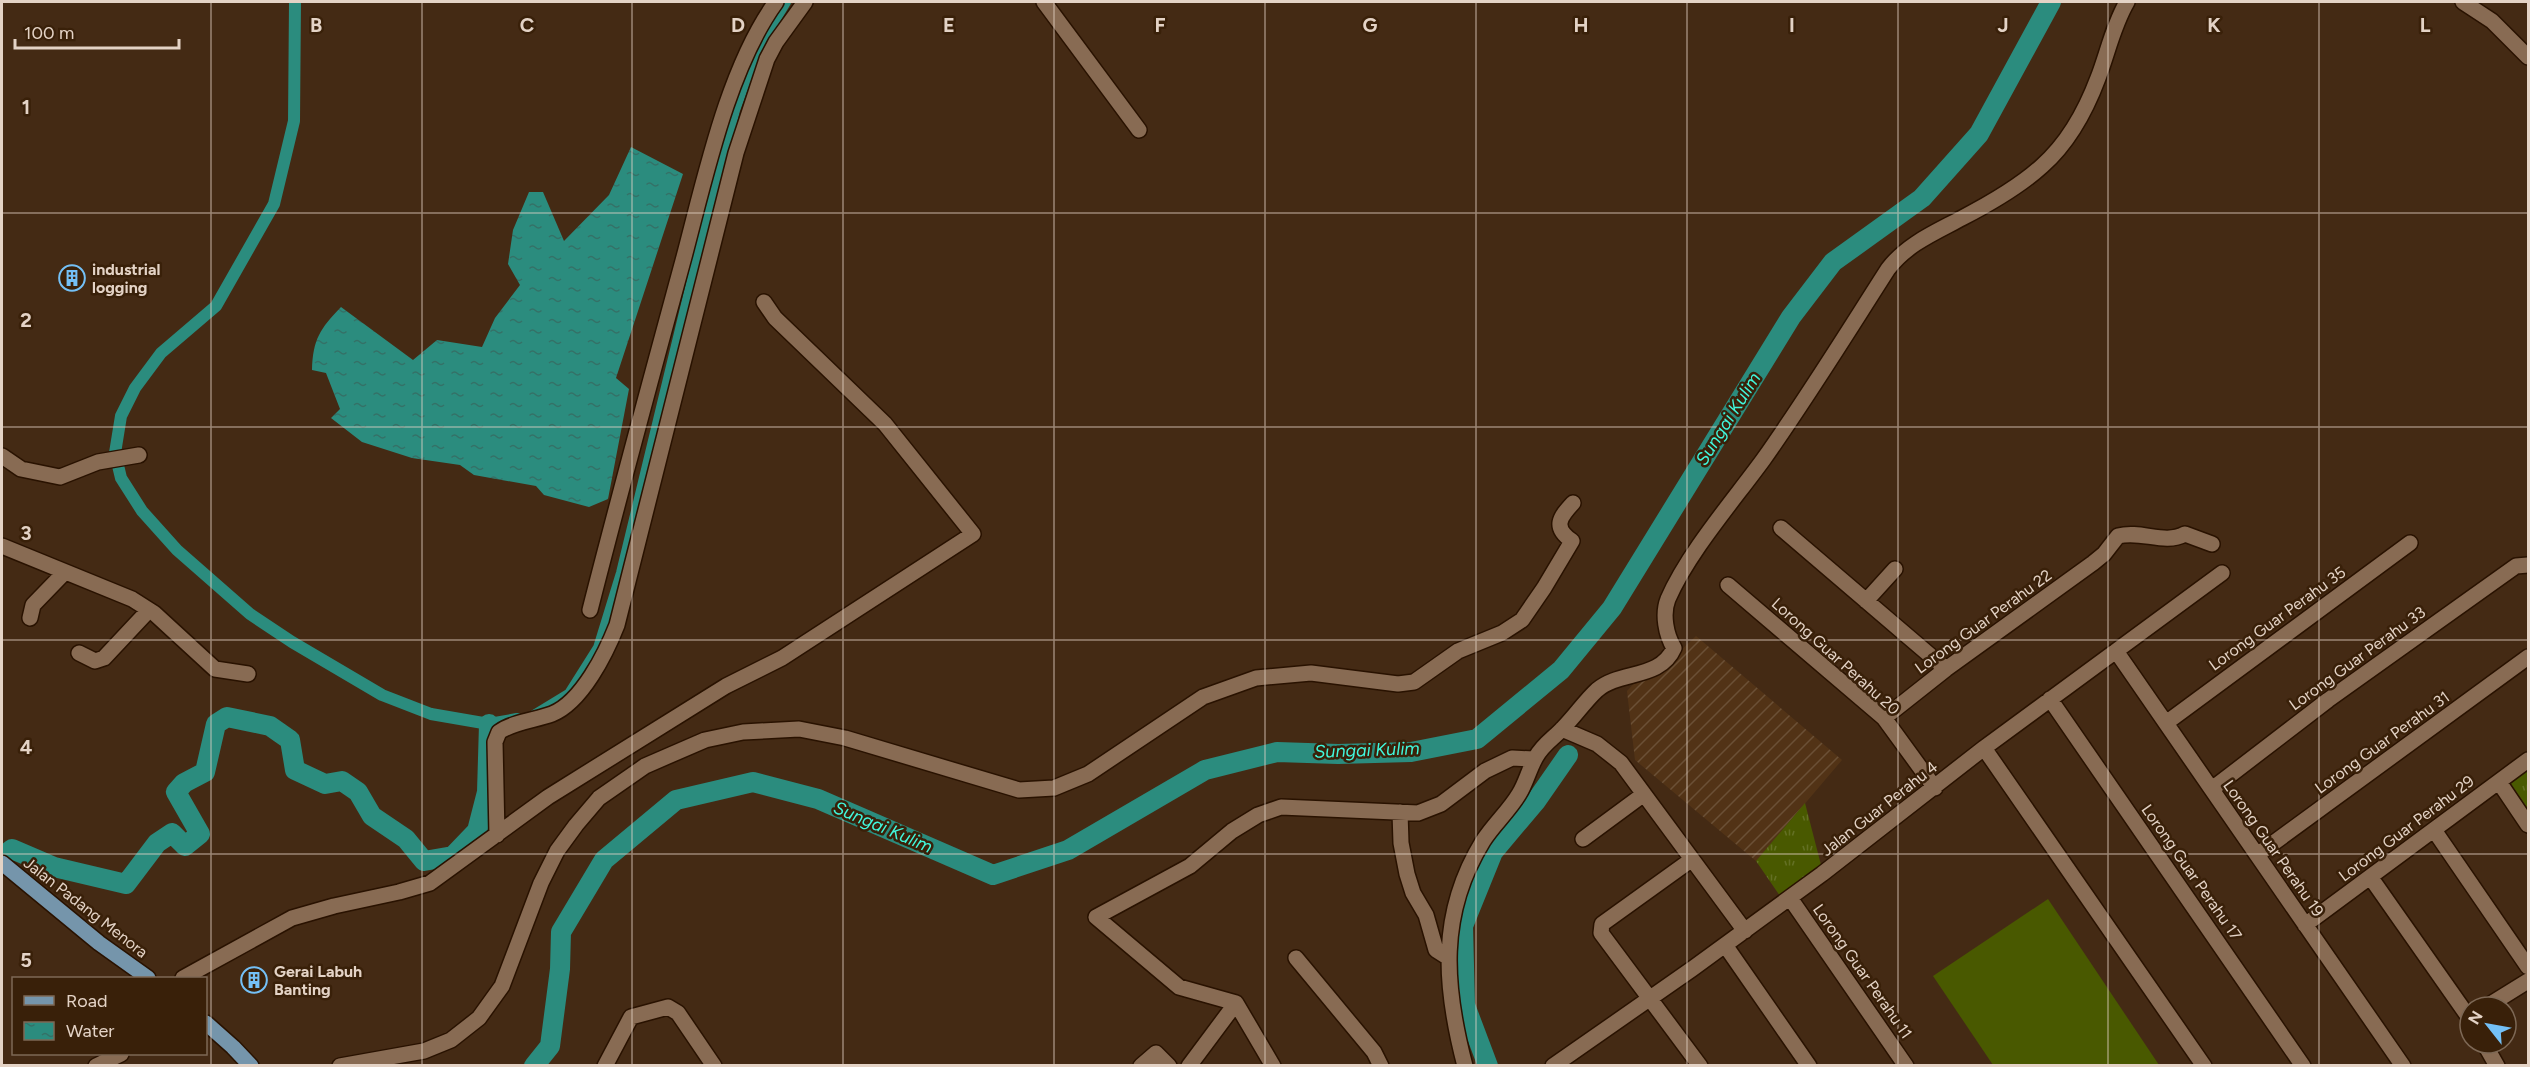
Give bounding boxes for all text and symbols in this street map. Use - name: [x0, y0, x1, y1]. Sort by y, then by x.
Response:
- scale bar: [15, 12, 178, 50]
- text: B: [310, 13, 322, 37]
- text: C: [520, 13, 534, 37]
- text: D: [731, 13, 745, 37]
- text: E: [943, 13, 955, 37]
- text: F: [1154, 13, 1166, 37]
- text: G: [1363, 13, 1378, 37]
- text: H: [1574, 13, 1589, 37]
- text: I: [1789, 13, 1795, 37]
- text: J: [1997, 13, 2009, 37]
- text: K: [2207, 13, 2221, 37]
- text: L: [2420, 13, 2431, 37]
- text: 100 m: [24, 22, 74, 44]
- text: 1: [22, 95, 30, 119]
- place label: industrial logging: [92, 260, 161, 297]
- building icon: industrial logging: [57, 263, 87, 293]
- text: 2: [20, 308, 32, 332]
- water label: Sungai Kulim: [1691, 368, 1765, 470]
- text: 3: [20, 521, 32, 545]
- street label: Lorong Guar Perahu 35: [2205, 562, 2349, 674]
- street label: Lorong Guar Perahu 22: [1911, 565, 2055, 677]
- street label: Lorong Guar Perahu 20: [1768, 594, 1904, 719]
- street label: Lorong Guar Perahu 33: [2285, 603, 2429, 714]
- street label: Lorong Guar Perahu 31: [2311, 687, 2453, 798]
- text: 4: [20, 735, 33, 759]
- water label: Sungai Kulim: [1314, 737, 1420, 763]
- street label: Jalan Guar Perahu 4: [1817, 757, 1941, 860]
- street label: Lorong Guar Perahu 29: [2335, 771, 2478, 885]
- street label: Lorong Guar Perahu 19: [2219, 776, 2328, 920]
- water label: Sungai Kulim: [830, 796, 936, 858]
- street label: Lorong Guar Perahu 17: [2137, 801, 2246, 944]
- street label: Jalan Padang Menora: [20, 853, 151, 962]
- street label: Lorong Guar Perahu 11: [1809, 900, 1916, 1042]
- text: 5: [20, 948, 32, 972]
- place label: Gerai Labuh Banting: [274, 962, 362, 999]
- building icon: Gerai Labuh Banting: [239, 965, 269, 995]
- legend: [12, 977, 207, 1055]
- text: Road: [66, 990, 107, 1012]
- north arrow: [2458, 995, 2518, 1055]
- text: N: [2464, 1007, 2487, 1028]
- text: Water: [66, 1020, 114, 1042]

